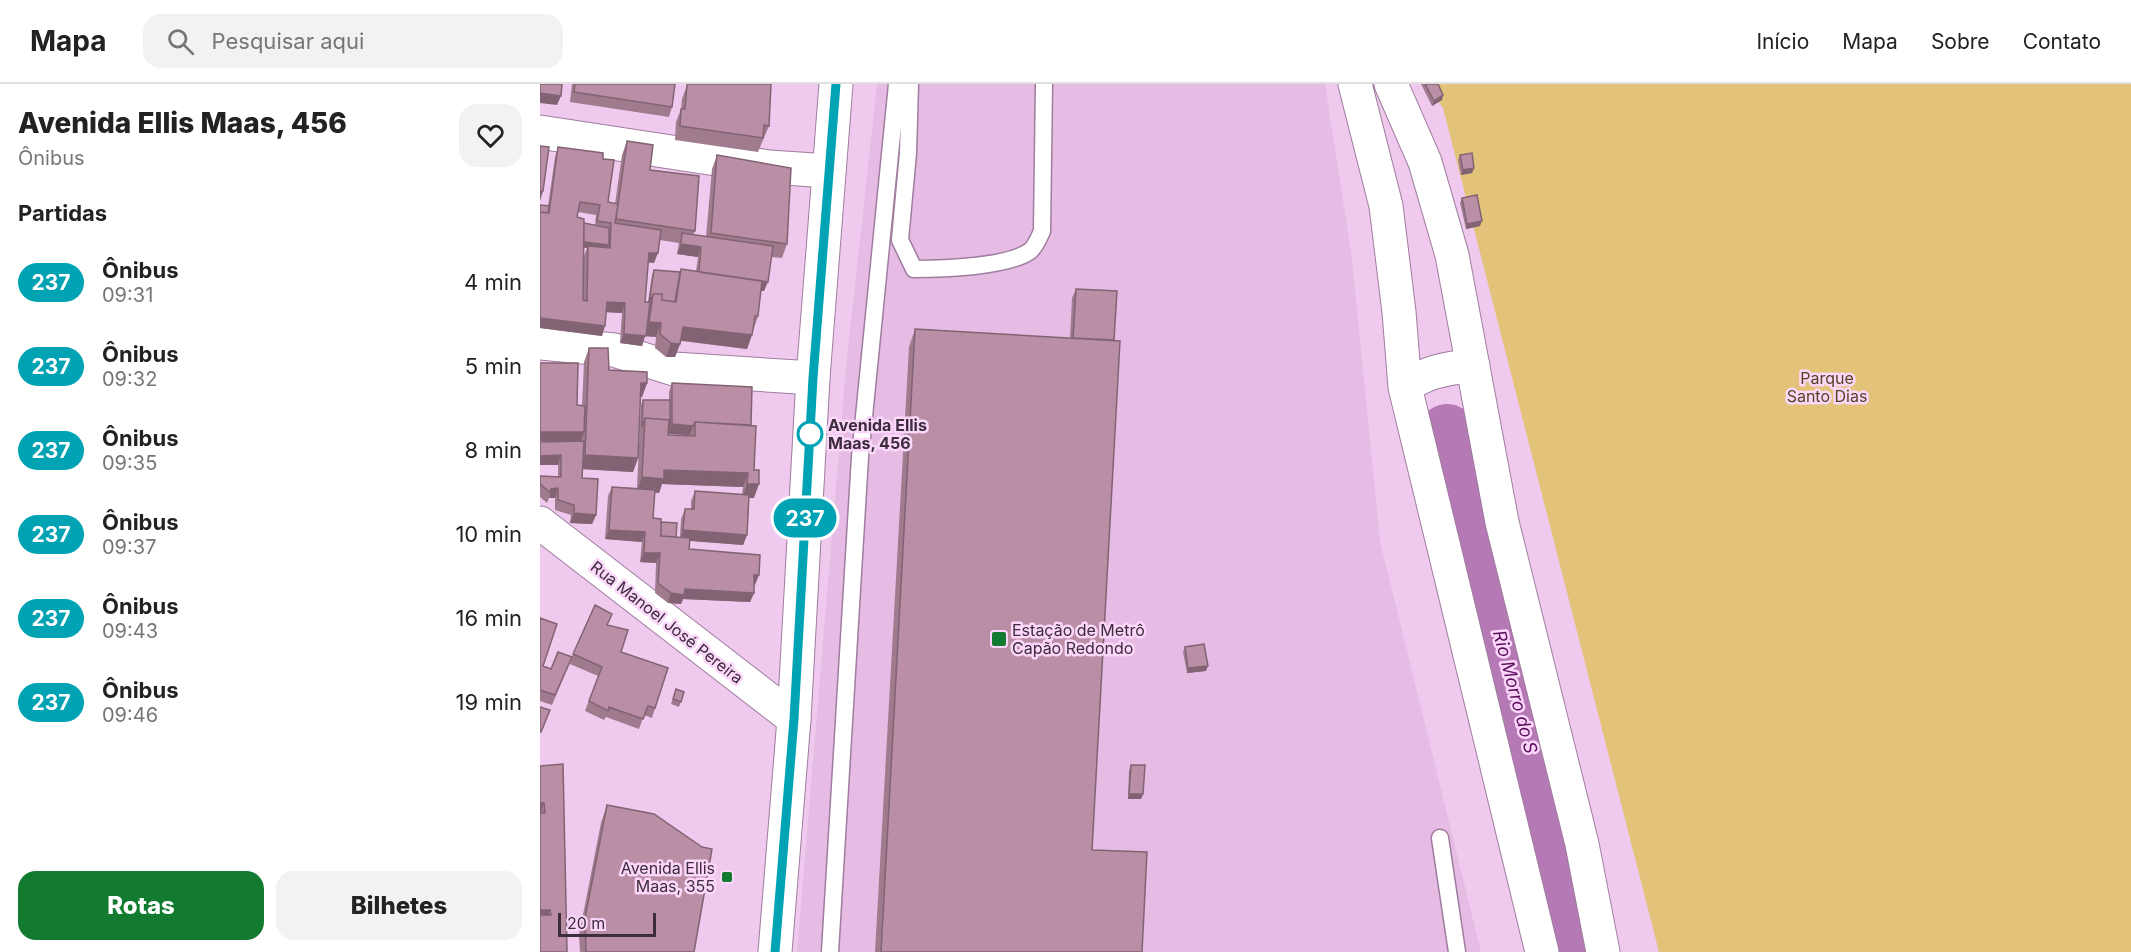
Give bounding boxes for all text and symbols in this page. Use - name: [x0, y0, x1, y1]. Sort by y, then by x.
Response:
- search box: [143, 14, 563, 68]
- text: Mapa: [30, 24, 107, 58]
- icon: search: [164, 25, 197, 58]
- text: Pesquisar aqui: [212, 28, 364, 54]
- text: Início: [1756, 29, 1809, 54]
- text: Mapa: [1842, 29, 1898, 54]
- text: Sobre: [1931, 29, 1990, 54]
- text: Contato: [2023, 29, 2101, 54]
- button: heart: [459, 104, 522, 167]
- text: Avenida Ellis Maas, 456: [18, 106, 347, 140]
- text: Ônibus: [18, 146, 85, 170]
- text: Partidas: [18, 200, 107, 226]
- text: Ônibus: [102, 257, 179, 283]
- text: 4 min: [464, 269, 522, 295]
- text: 237: [32, 270, 71, 295]
- text: 09:31: [102, 283, 153, 307]
- text: Ônibus: [102, 341, 179, 367]
- text: 5 min: [465, 353, 522, 379]
- text: 237: [32, 354, 71, 379]
- text: 09:32: [102, 367, 157, 391]
- park label: Parque Santo Dias: [1787, 368, 1867, 406]
- place label: Avenida Ellis Maas, 456: [828, 415, 927, 453]
- marker: Avenida Ellis Maas, 456: [797, 421, 823, 447]
- text: Ônibus: [102, 425, 179, 451]
- text: 8 min: [465, 437, 522, 463]
- text: 237: [32, 438, 71, 463]
- text: 09:35: [102, 451, 157, 475]
- line badge: 237: [770, 498, 840, 538]
- text: 237: [786, 506, 825, 531]
- text: Ônibus: [102, 509, 179, 535]
- text: 10 min: [455, 521, 522, 547]
- text: 237: [32, 522, 71, 547]
- text: 09:37: [102, 535, 156, 559]
- street label: Rua Manoel José Pereira: [587, 556, 747, 688]
- text: Ônibus: [102, 593, 179, 619]
- text: 16 min: [456, 605, 522, 631]
- text: 237: [32, 606, 71, 631]
- text: 09:43: [102, 619, 158, 643]
- place label: Estação de Metrô Capão Redondo: [1012, 620, 1145, 658]
- water label: Rio Morro do S: [1489, 628, 1542, 756]
- marker: Estação de Metrô Capão Redondo: [990, 630, 1008, 648]
- text: Ônibus: [102, 677, 179, 703]
- text: 19 min: [456, 689, 522, 715]
- text: 237: [32, 690, 71, 715]
- text: 09:46: [102, 703, 158, 727]
- place label: Avenida Ellis Maas, 355: [621, 858, 715, 896]
- marker: Avenida Ellis Maas, 355: [720, 870, 734, 884]
- button: Rotas: [18, 871, 264, 940]
- button: Bilhetes: [276, 871, 522, 940]
- scale bar: [558, 910, 656, 938]
- text: 20 m: [567, 913, 605, 933]

